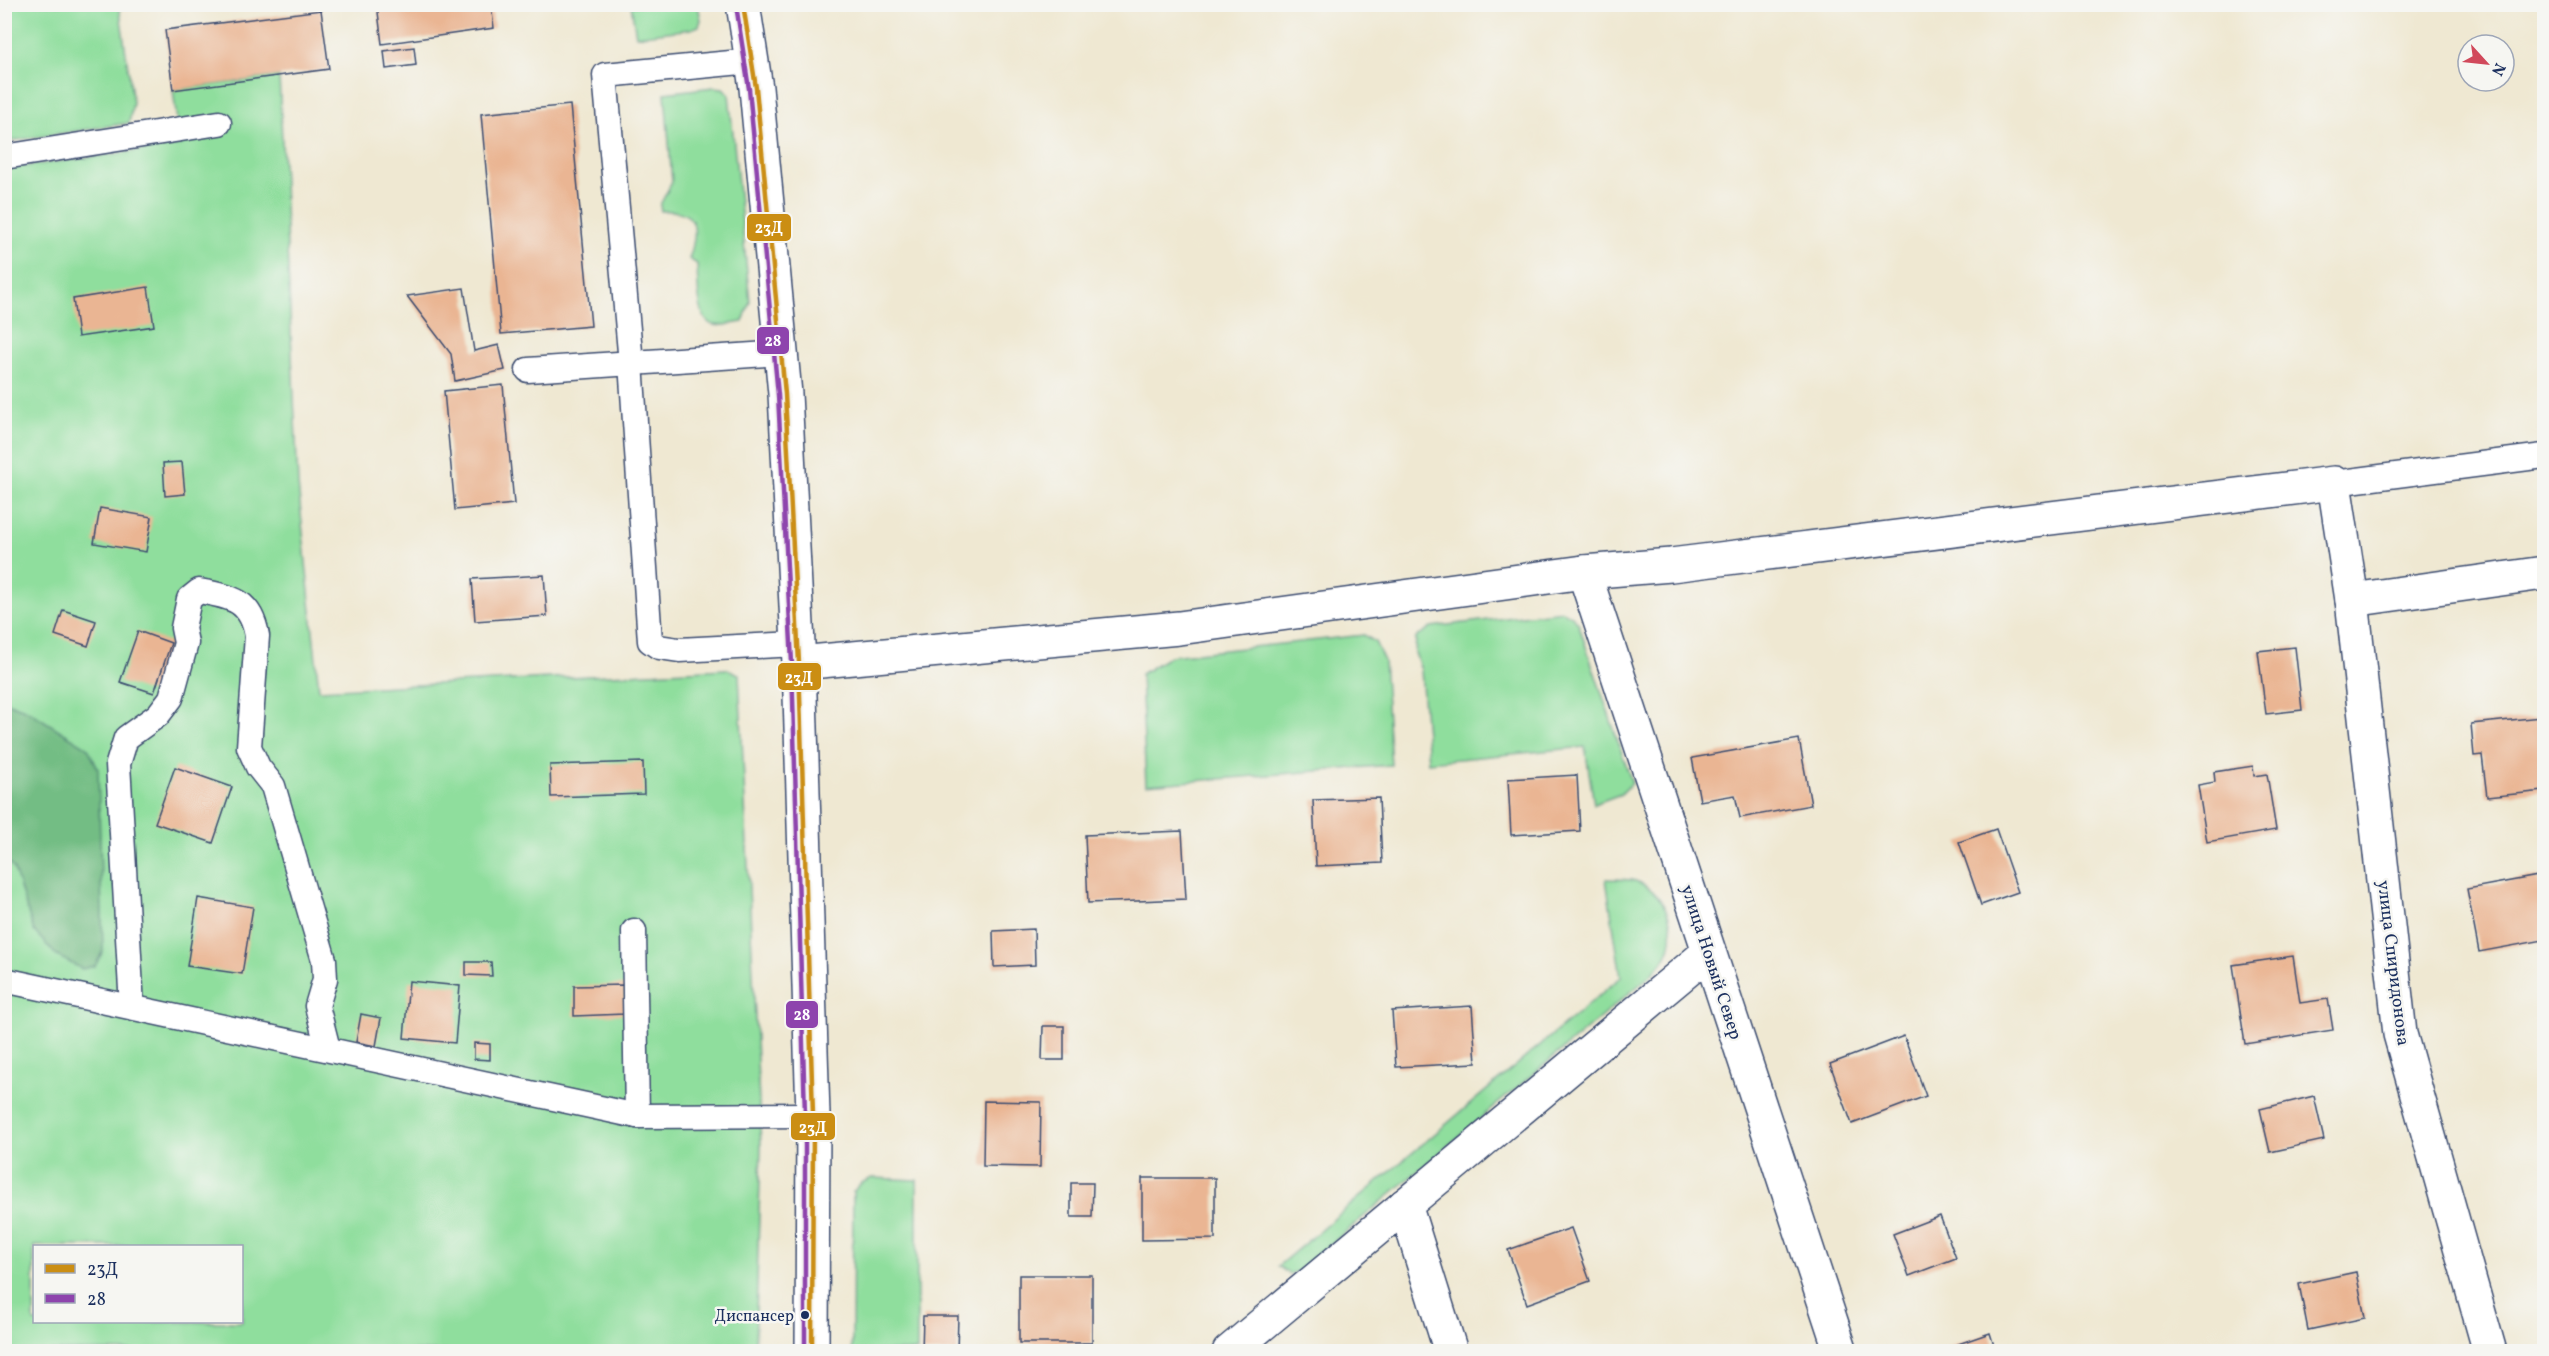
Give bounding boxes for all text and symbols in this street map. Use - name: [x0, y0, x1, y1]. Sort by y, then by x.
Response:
- north arrow: [2456, 33, 2516, 93]
- text: N: [2485, 59, 2510, 79]
- line badge: 23Д: [746, 213, 792, 242]
- text: 23Д: [755, 218, 783, 240]
- line badge: 28: [756, 326, 790, 355]
- text: 28: [764, 331, 782, 353]
- line badge: 23Д: [777, 662, 822, 691]
- text: 23Д: [785, 668, 813, 690]
- street label: улица Спиридонова: [2370, 879, 2415, 1047]
- street label: улица Новый Север: [1674, 882, 1747, 1043]
- line badge: 28: [785, 1000, 819, 1029]
- text: 28: [793, 1005, 811, 1027]
- line badge: 23Д: [790, 1112, 836, 1141]
- text: 23Д: [799, 1118, 827, 1140]
- legend: [33, 1245, 243, 1323]
- text: 23Д: [87, 1258, 118, 1283]
- text: 28: [87, 1288, 106, 1313]
- place label: Диспансер: [715, 1306, 794, 1328]
- marker: Диспансер: [799, 1309, 811, 1321]

